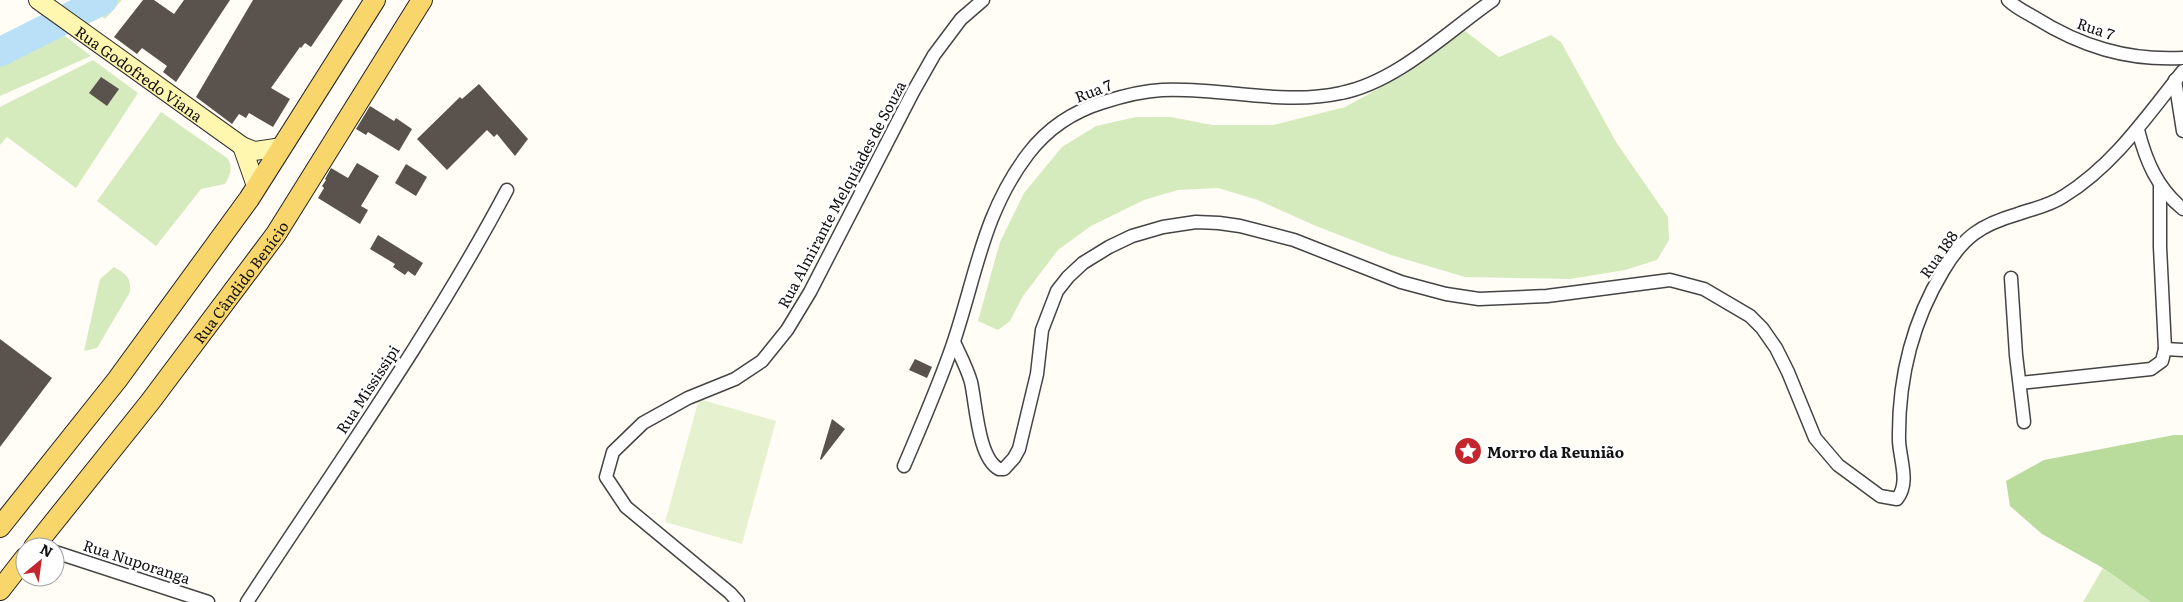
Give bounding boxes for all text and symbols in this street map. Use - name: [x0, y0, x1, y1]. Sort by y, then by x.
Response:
- street label: Rua 7: [2074, 11, 2118, 45]
- street label: Rua Godofredo Viana: [71, 19, 209, 127]
- street label: Rua 7: [1071, 72, 1115, 108]
- street label: Rua Almirante Melquíades de Souza: [771, 75, 911, 312]
- street label: Rua Cândido Benício: [187, 216, 293, 348]
- street label: Rua 188: [1913, 226, 1963, 282]
- street label: Rua Mississipi: [330, 340, 404, 438]
- place icon: Morro da Reunião: [1453, 436, 1483, 466]
- place label: Morro da Reunião: [1487, 440, 1624, 463]
- street label: Rua Nuporanga: [80, 533, 194, 589]
- north arrow: [15, 537, 65, 587]
- text: N: [37, 538, 57, 561]

